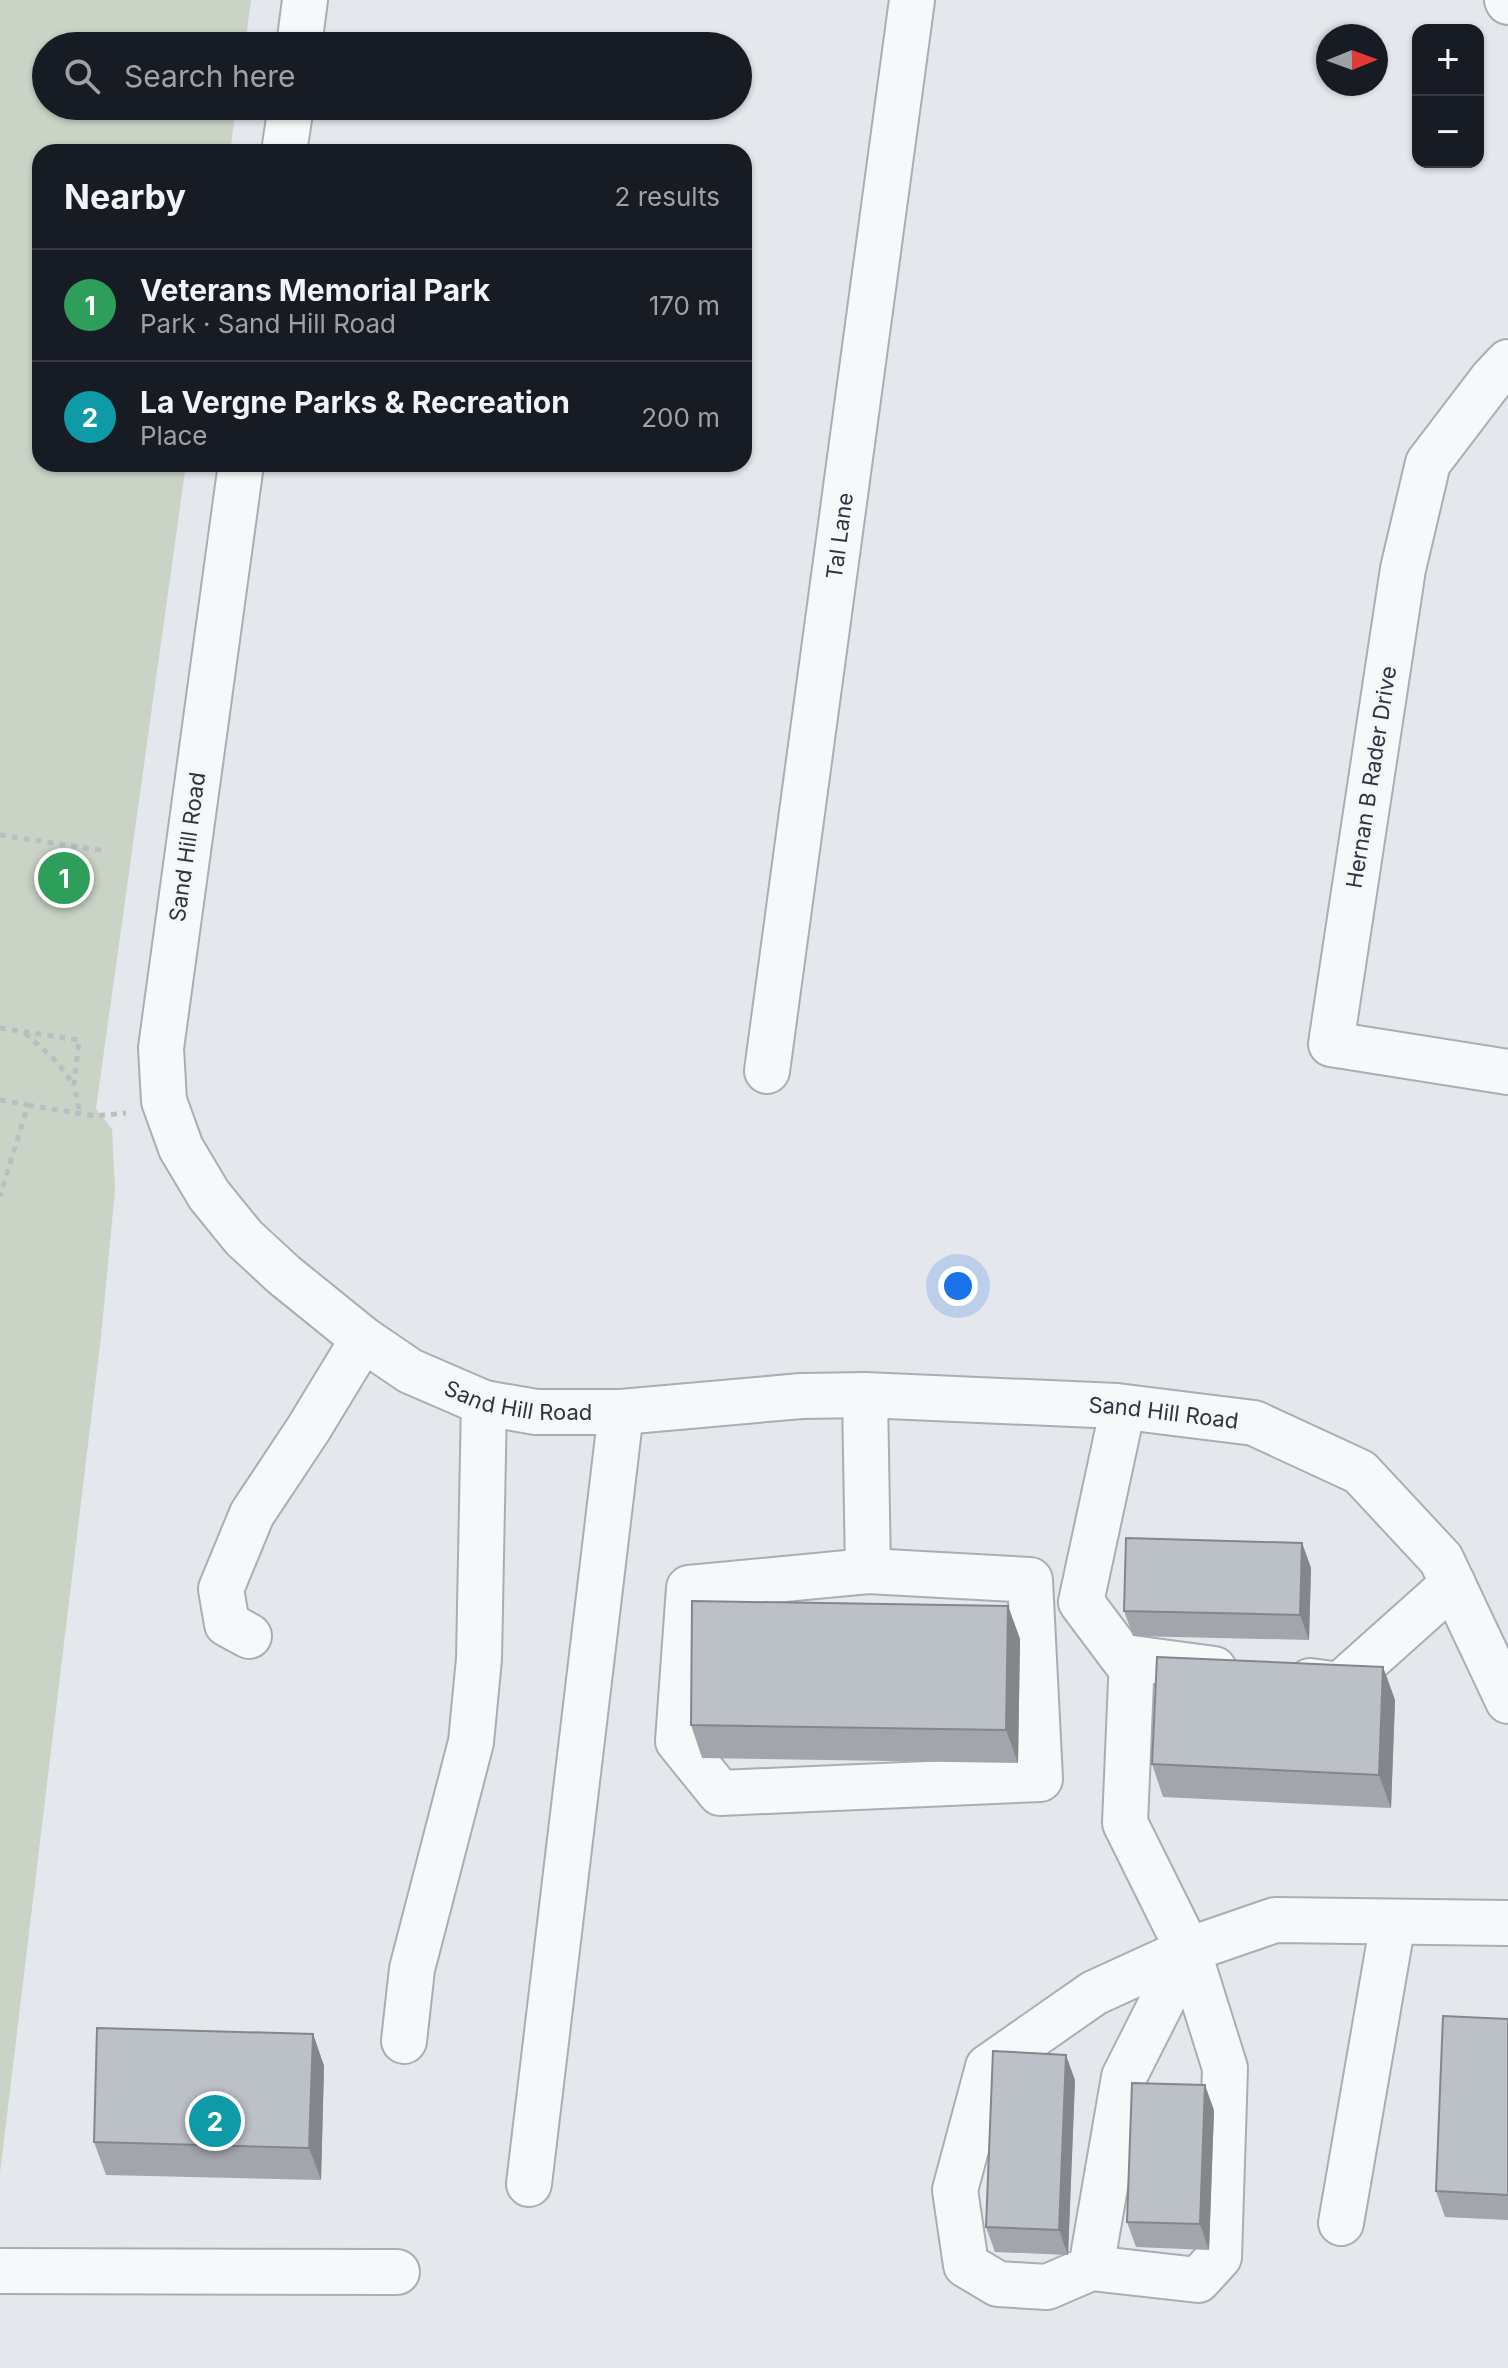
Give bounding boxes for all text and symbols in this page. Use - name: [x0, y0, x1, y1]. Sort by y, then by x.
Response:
- north arrow: [1316, 24, 1388, 96]
- map controls: [1412, 24, 1484, 168]
- button: +: [1412, 24, 1484, 96]
- search box: [32, 32, 752, 120]
- icon: search: [60, 54, 104, 98]
- text: Search here: [124, 58, 296, 94]
- button: −: [1412, 96, 1484, 168]
- text: Nearby: [64, 176, 186, 217]
- text: 2 results: [615, 181, 720, 212]
- text: Veterans Memorial Park: [140, 272, 490, 308]
- text: 1: [84, 290, 96, 321]
- text: 170 m: [649, 290, 720, 321]
- text: Park · Sand Hill Road: [140, 308, 396, 339]
- text: La Vergne Parks & Recreation: [140, 384, 570, 420]
- text: 2: [82, 402, 98, 433]
- text: 200 m: [641, 402, 720, 433]
- text: Place: [140, 420, 208, 451]
- street label: Tal Lane: [821, 491, 858, 581]
- street label: Hernan B Rader Drive: [1341, 664, 1401, 890]
- street label: Sand Hill Road: [164, 771, 210, 923]
- pin: 1: [38, 848, 90, 908]
- your location: [938, 1266, 978, 1306]
- street label: Sand Hill Road: [441, 1375, 592, 1425]
- street label: Sand Hill Road: [1088, 1392, 1240, 1434]
- pin: 2: [189, 2091, 241, 2151]

